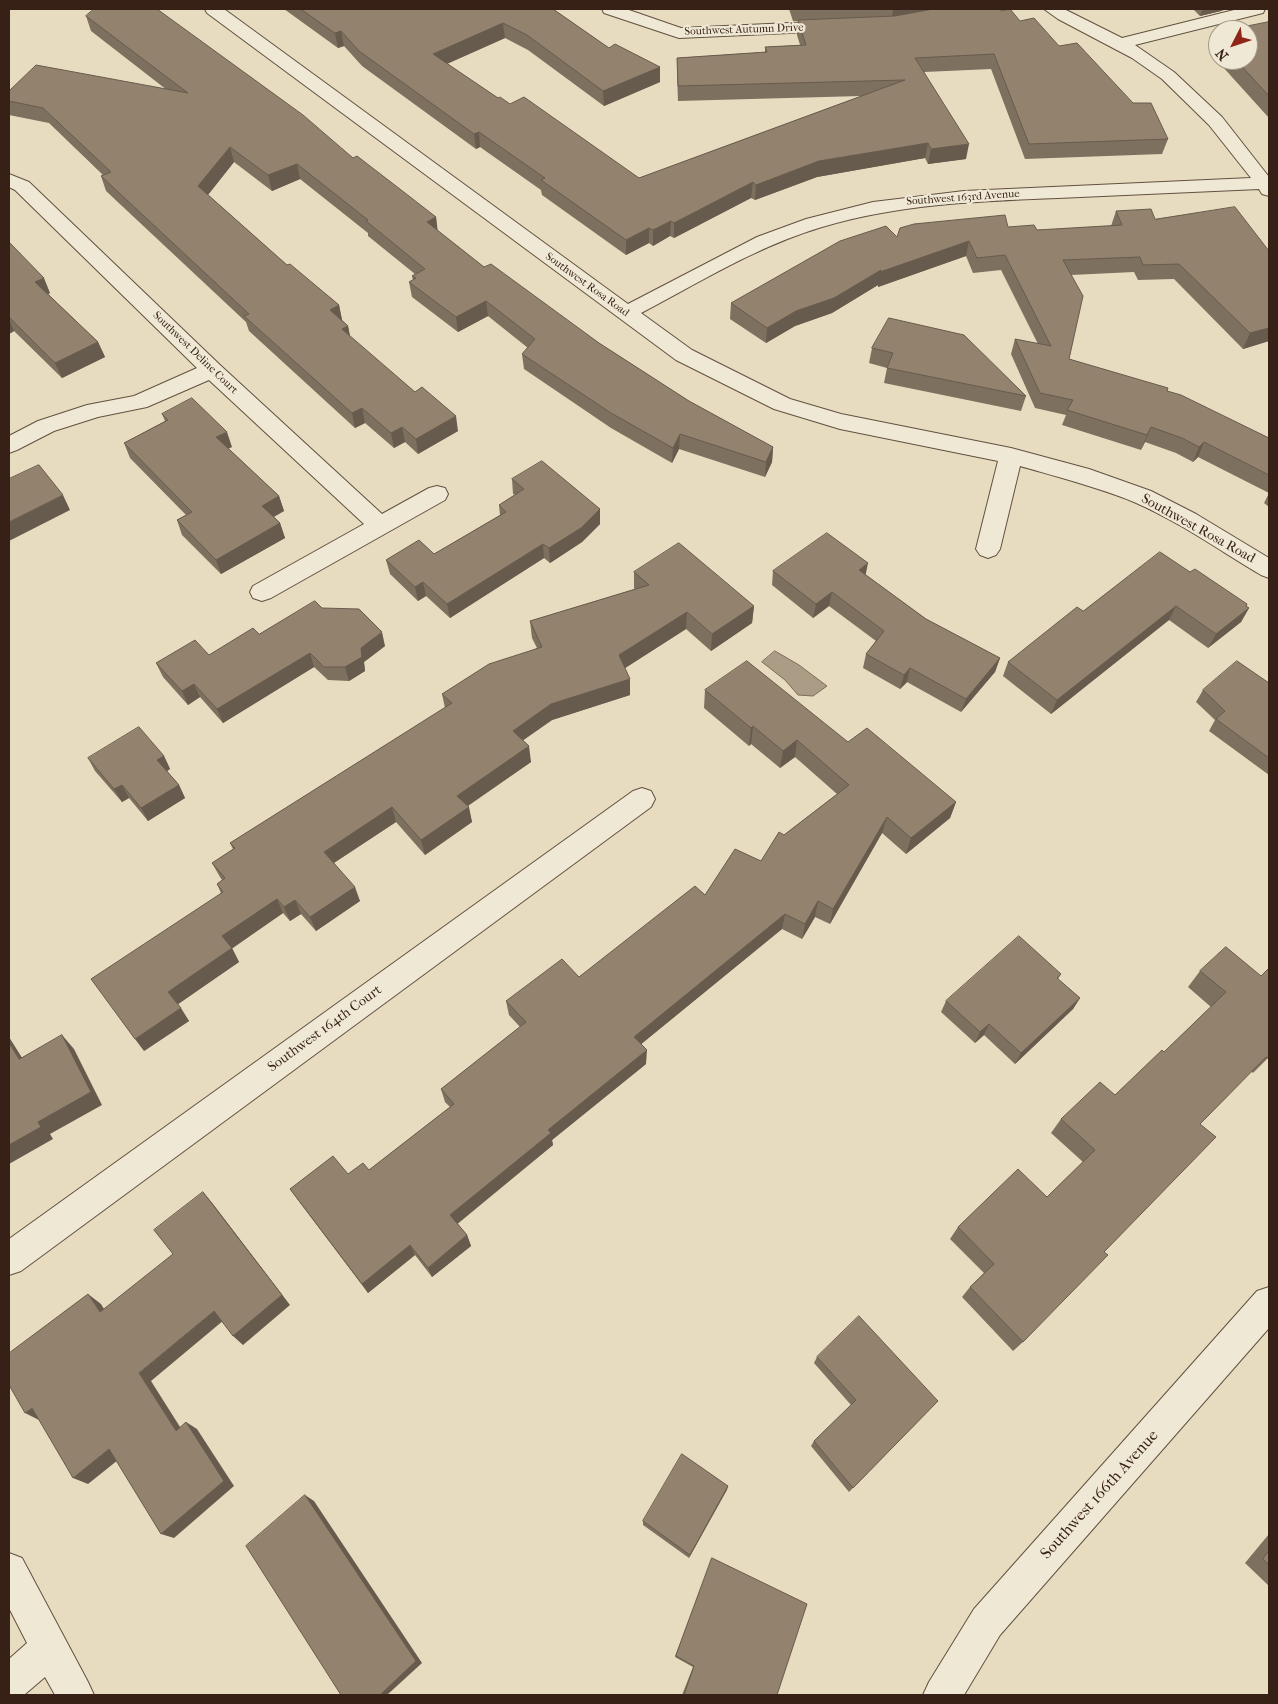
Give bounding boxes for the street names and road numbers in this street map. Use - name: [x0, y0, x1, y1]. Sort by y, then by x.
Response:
- street label: Southwest Autumn Drive: [684, 21, 804, 39]
- street label: Southwest 163rd Avenue: [906, 187, 1020, 209]
- street label: Southwest Rosa Road: [543, 250, 631, 320]
- street label: Southwest Deline Court: [150, 309, 240, 397]
- street label: Southwest Rosa Road: [1138, 491, 1258, 567]
- street label: Southwest 164th Court: [265, 982, 385, 1076]
- street label: Southwest 166th Avenue: [1037, 1427, 1163, 1563]

